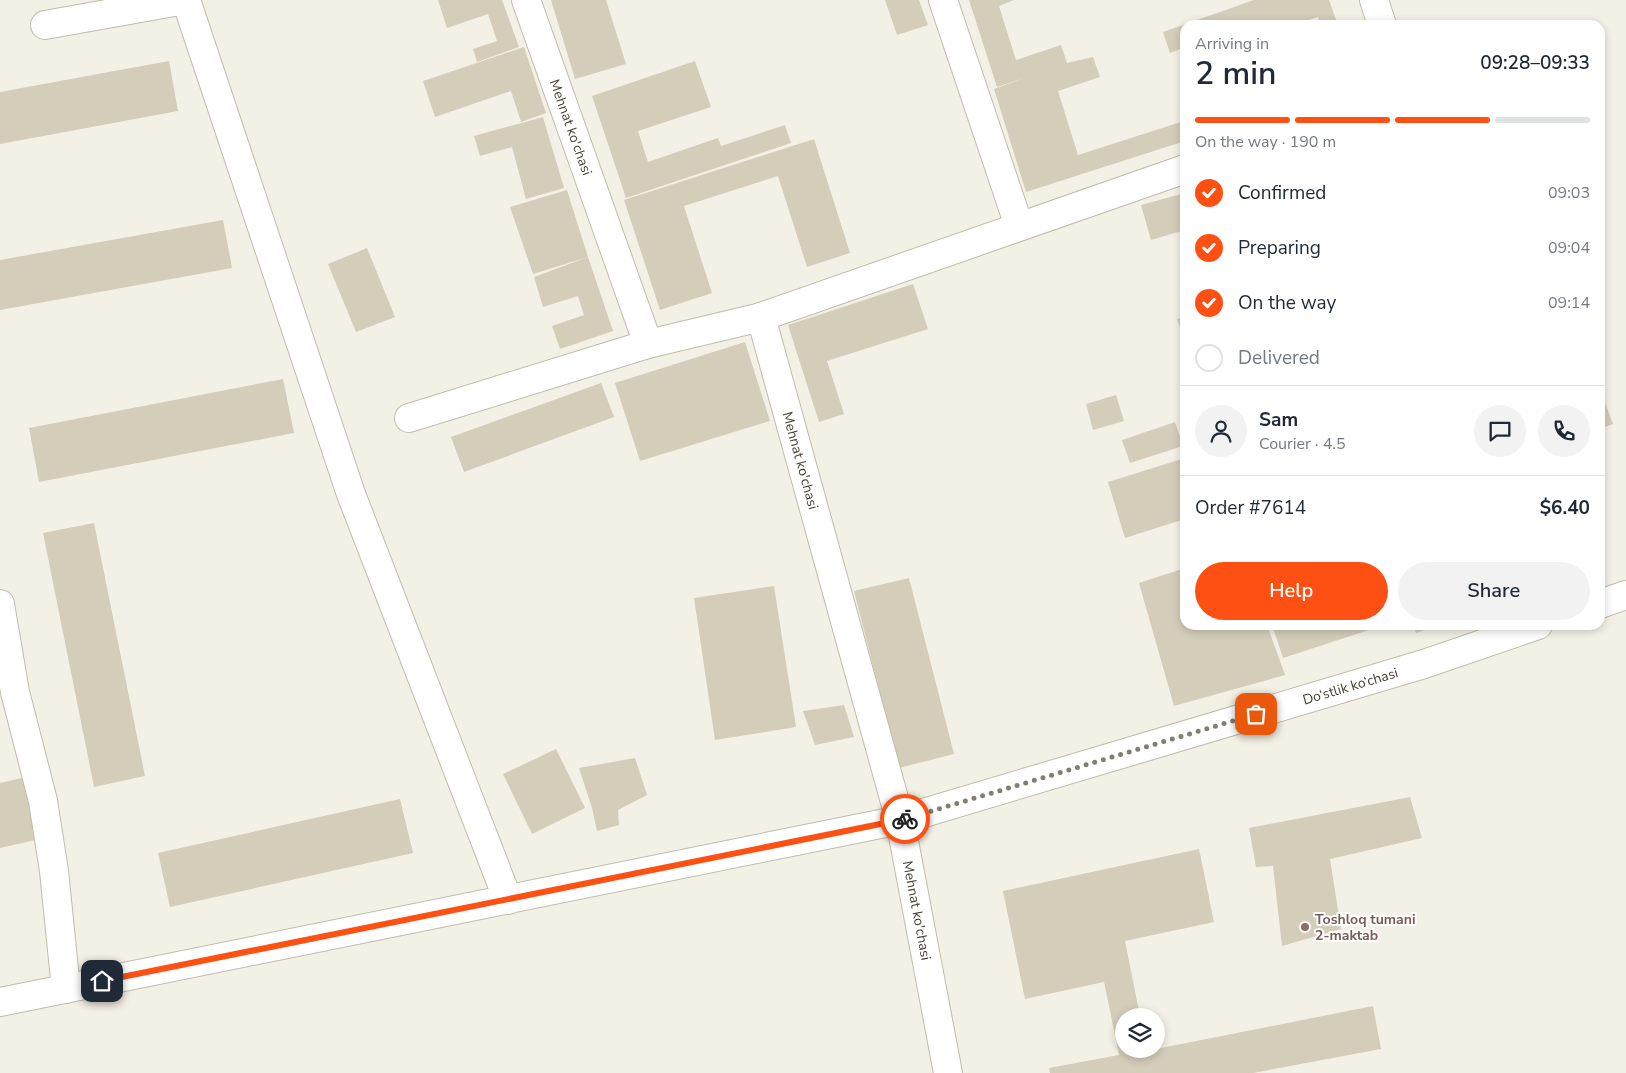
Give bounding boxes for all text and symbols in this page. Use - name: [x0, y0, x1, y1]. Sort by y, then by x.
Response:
- text: Arriving in: [1195, 33, 1269, 55]
- text: 09:28–09:33: [1480, 50, 1590, 76]
- text: 2 min: [1195, 52, 1277, 95]
- street label: Mehnat ko'chasi: [545, 77, 596, 178]
- text: On the way · 190 m: [1195, 131, 1336, 153]
- icon: check: [1195, 179, 1223, 207]
- text: Confirmed: [1238, 180, 1326, 206]
- text: 09:03: [1548, 182, 1590, 204]
- icon: check: [1195, 234, 1223, 262]
- text: Preparing: [1238, 235, 1321, 261]
- text: 09:04: [1548, 237, 1590, 259]
- icon: check: [1195, 289, 1223, 317]
- text: On the way: [1238, 290, 1336, 316]
- text: 09:14: [1548, 292, 1590, 314]
- text: Delivered: [1238, 345, 1320, 371]
- button: person: [1195, 405, 1247, 457]
- button: chat: [1474, 405, 1526, 457]
- button: phone: [1538, 405, 1590, 457]
- text: Sam: [1259, 407, 1298, 433]
- street label: Mehnat ko'chasi: [778, 409, 823, 512]
- text: Courier · 4.5: [1259, 433, 1345, 455]
- text: Order #7614: [1195, 495, 1306, 521]
- text: $6.40: [1540, 495, 1590, 521]
- button: Help: [1195, 562, 1388, 620]
- button: Share: [1398, 562, 1590, 620]
- street label: Do‘stlik ko‘chasi: [1300, 663, 1400, 710]
- pin: [1235, 693, 1277, 735]
- icon: bag: [1242, 700, 1270, 728]
- courier: [880, 794, 930, 844]
- icon: bike: [891, 805, 919, 833]
- street label: Mehnat ko'chasi: [898, 859, 935, 962]
- place label: Toshloq tumani 2-maktab: [1315, 910, 1416, 945]
- marker: Toshloq tumani 2-maktab: [1299, 921, 1311, 933]
- pin: [81, 960, 123, 1002]
- icon: home: [88, 967, 116, 995]
- map controls: [1115, 1008, 1165, 1058]
- button: layers: [1115, 1008, 1165, 1058]

